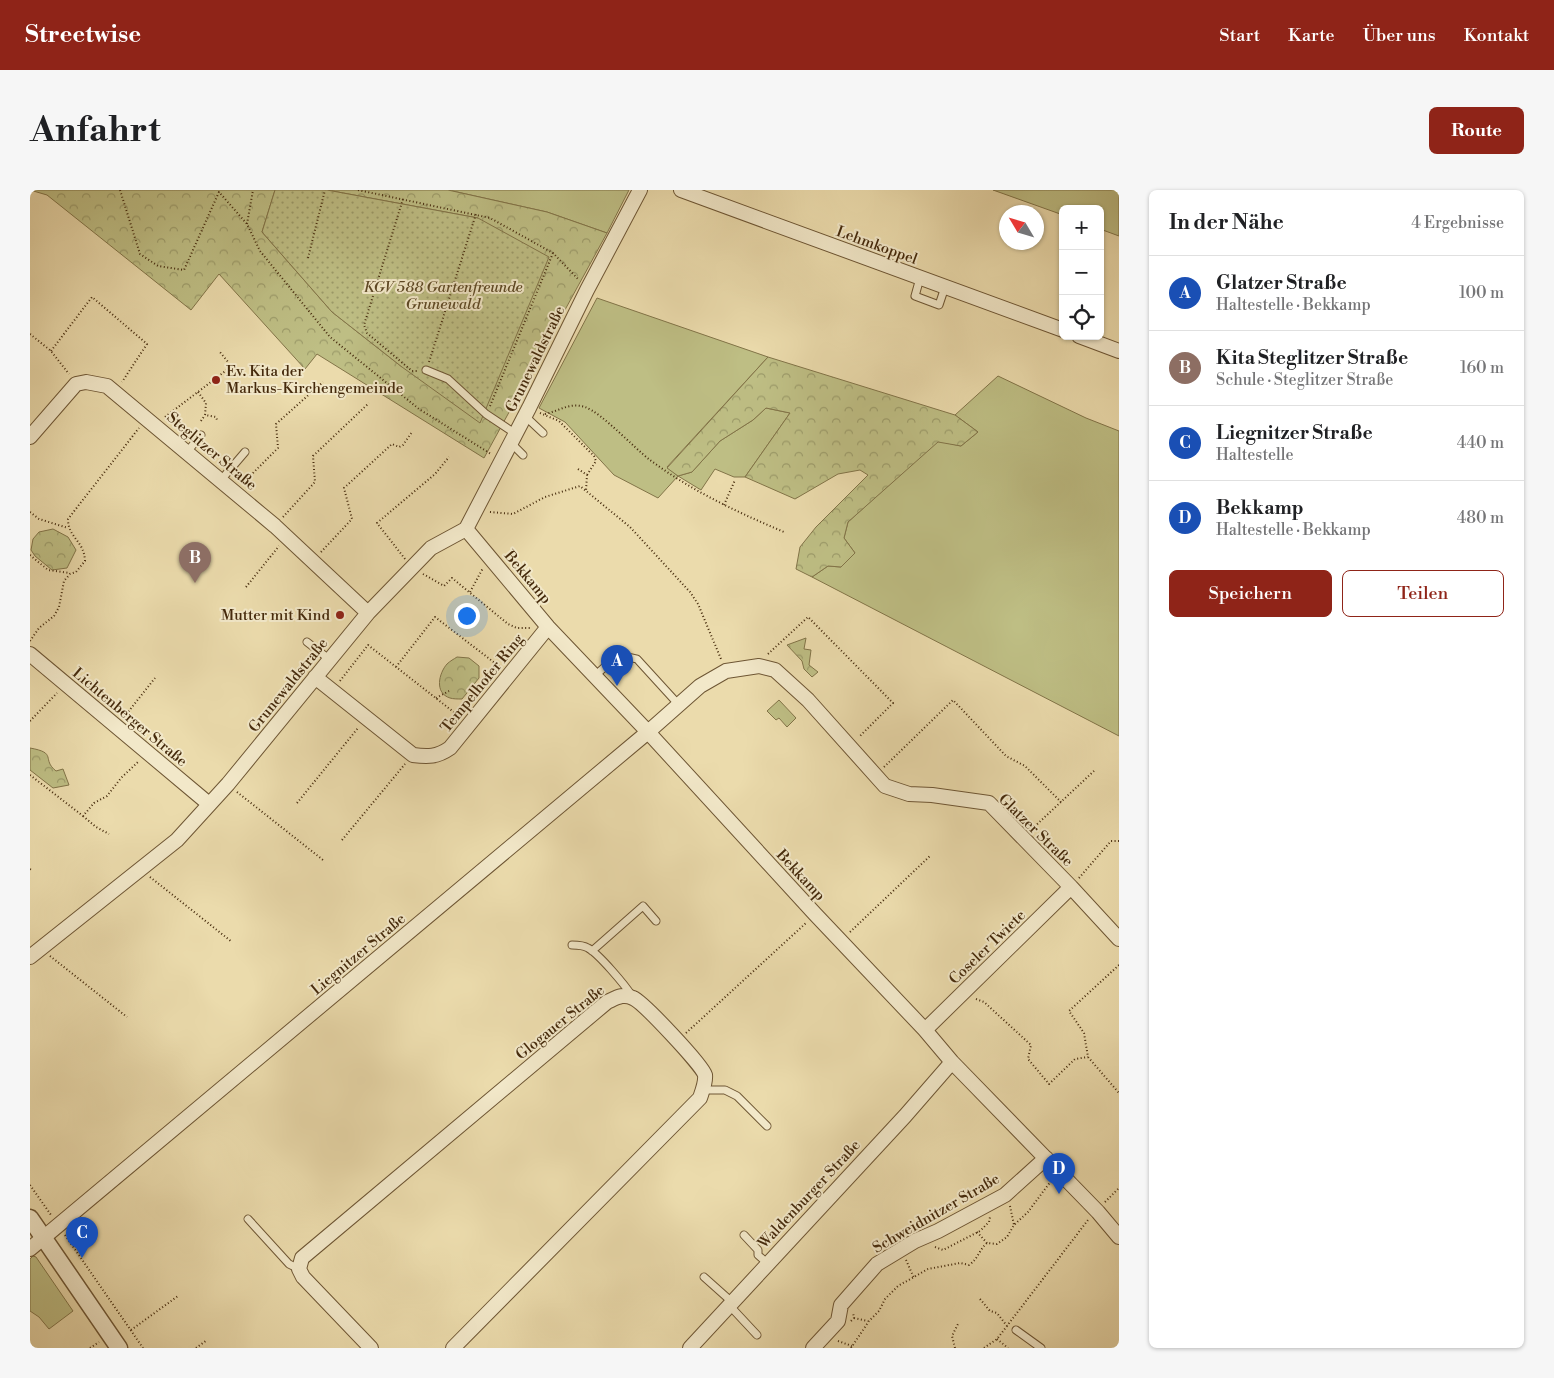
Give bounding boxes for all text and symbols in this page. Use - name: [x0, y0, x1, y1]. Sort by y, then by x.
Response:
- text: Streetwise: [25, 20, 141, 50]
- text: Start: [1219, 24, 1260, 47]
- text: Karte: [1288, 24, 1335, 47]
- text: Über uns: [1363, 24, 1436, 47]
- text: Kontakt: [1464, 24, 1529, 47]
- button: Route: [1429, 107, 1524, 154]
- text: Anfahrt: [30, 109, 161, 152]
- north arrow: [999, 205, 1044, 250]
- map controls: [1059, 205, 1104, 340]
- button: +: [1059, 205, 1104, 250]
- text: In der Nähe: [1169, 210, 1284, 236]
- text: 4 Ergebnisse: [1411, 213, 1504, 233]
- street label: Lehmkoppel: [834, 222, 921, 269]
- button: −: [1059, 250, 1104, 295]
- text: Glatzer Straße: [1216, 271, 1347, 295]
- park label: KGV 588 Gartenfreunde Grunewald: [363, 278, 523, 314]
- text: A: [1179, 283, 1191, 303]
- text: 100 m: [1459, 283, 1504, 303]
- button: locate: [1059, 295, 1104, 340]
- text: Haltestelle · Bekkamp: [1216, 295, 1371, 315]
- street label: Grunewaldstraße: [501, 303, 569, 416]
- text: Kita Steglitzer Straße: [1216, 346, 1408, 370]
- text: B: [1179, 358, 1191, 378]
- text: 160 m: [1460, 358, 1504, 378]
- place label: Ev. Kita der Markus-Kirchengemeinde: [226, 362, 403, 398]
- text: Schule · Steglitzer Straße: [1216, 370, 1393, 390]
- marker: Ev. Kita der Markus-Kirchengemeinde: [210, 374, 222, 386]
- street label: Steglitzer Straße: [163, 408, 261, 495]
- text: Liegnitzer Straße: [1216, 421, 1373, 445]
- text: C: [1179, 433, 1191, 453]
- text: 440 m: [1457, 433, 1504, 453]
- text: Haltestelle: [1216, 445, 1294, 465]
- text: Bekkamp: [1216, 496, 1304, 520]
- text: D: [1179, 508, 1191, 528]
- text: 480 m: [1457, 508, 1504, 528]
- text: Haltestelle · Bekkamp: [1216, 520, 1371, 540]
- pin: B: [179, 542, 211, 583]
- street label: Bekkamp: [499, 546, 555, 608]
- button: Speichern: [1169, 570, 1332, 617]
- button: Teilen: [1342, 570, 1504, 617]
- your location: [454, 603, 480, 629]
- place label: Mutter mit Kind: [221, 606, 330, 625]
- marker: Mutter mit Kind: [334, 609, 346, 621]
- street label: Tempelhofer Ring: [437, 630, 528, 737]
- street label: Grunewaldstraße: [245, 634, 332, 736]
- pin: A: [601, 645, 633, 686]
- street label: Lichtenberger Straße: [68, 664, 191, 771]
- street label: Glatzer Straße: [994, 790, 1077, 871]
- street label: Bekkamp: [771, 845, 829, 905]
- street label: Coseler Twiete: [945, 906, 1030, 989]
- street label: Liegnitzer Straße: [307, 909, 409, 999]
- street label: Glogauer Straße: [512, 981, 609, 1064]
- street label: Waldenburger Straße: [753, 1136, 865, 1253]
- pin: D: [1043, 1153, 1075, 1194]
- street label: Schweidnitzer Straße: [869, 1169, 1003, 1258]
- pin: C: [66, 1217, 98, 1258]

